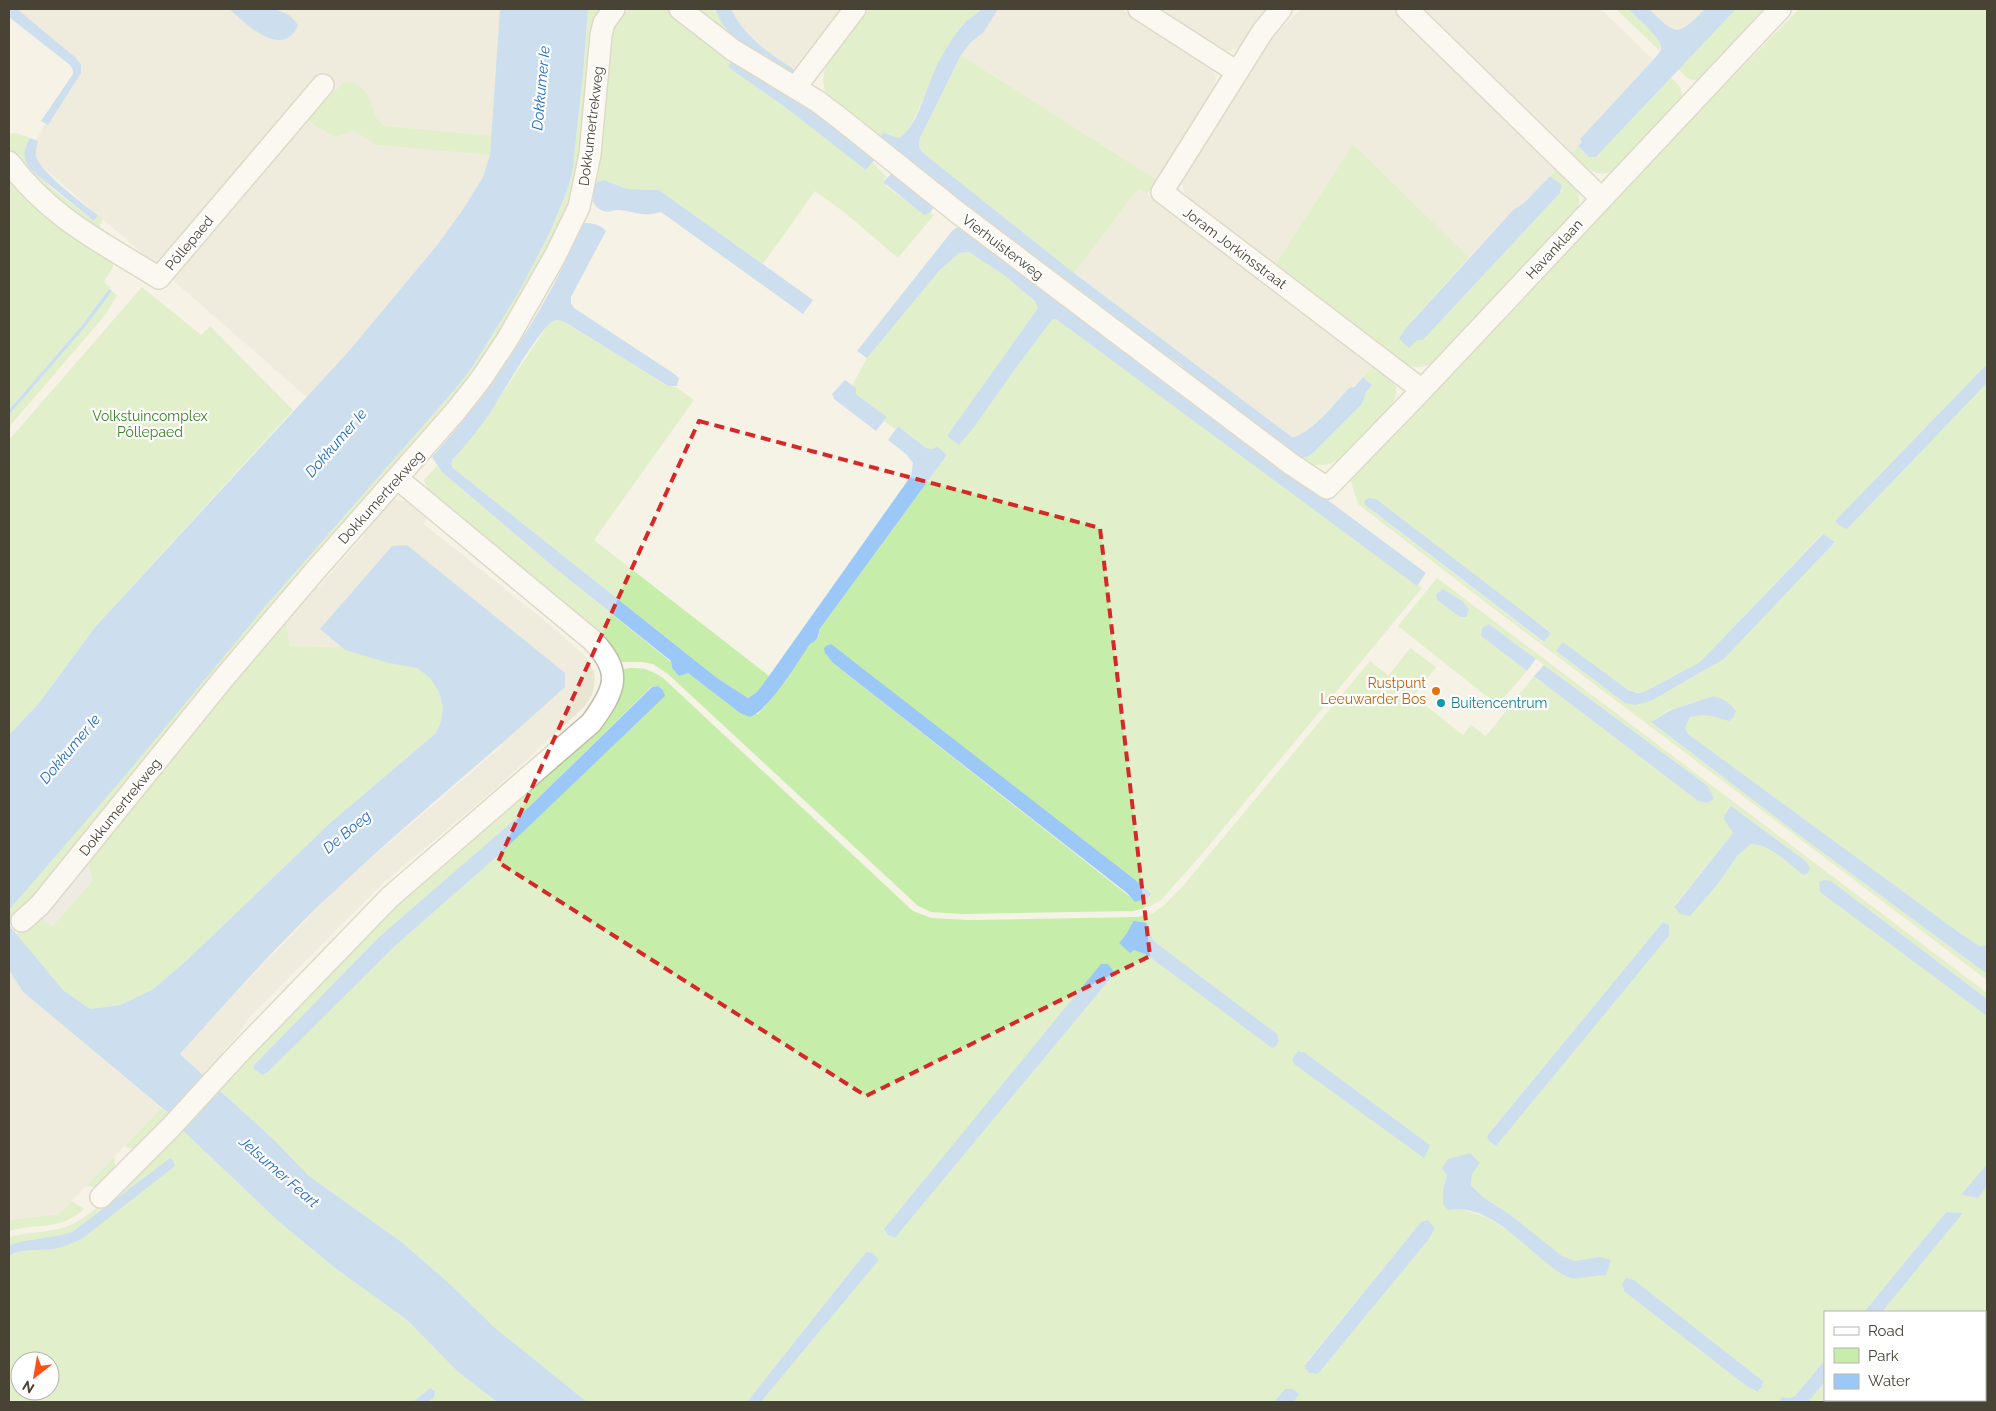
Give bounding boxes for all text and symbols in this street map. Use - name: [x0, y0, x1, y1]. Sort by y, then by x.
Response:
- water label: Dokkumer Ie: [528, 45, 554, 131]
- street label: Dokkumertrekweg: [576, 65, 606, 187]
- street label: Joram Jorkinsstraat: [1180, 204, 1290, 292]
- street label: Vierhuisterweg: [959, 211, 1047, 283]
- street label: Pôllepaed: [162, 213, 216, 273]
- street label: Havanklaan: [1522, 216, 1586, 282]
- water label: Dokkumer Ie: [301, 405, 371, 481]
- park label: Volkstuincomplex Pôllepaed: [92, 408, 208, 440]
- street label: Dokkumertrekweg: [335, 447, 427, 547]
- place label: Rustpunt Leeuwarder Bos: [1320, 675, 1426, 707]
- marker: Rustpunt Leeuwarder Bos: [1430, 685, 1442, 697]
- place label: Buitencentrum: [1451, 695, 1547, 711]
- marker: Buitencentrum: [1435, 697, 1447, 709]
- water label: Dokkumer Ie: [36, 711, 104, 787]
- street label: Dokkumertrekweg: [76, 755, 164, 859]
- water label: De Boeg: [319, 807, 375, 857]
- water label: Jelsumer Feart: [235, 1132, 323, 1211]
- legend: [1824, 1311, 1986, 1401]
- text: Road: [1868, 1322, 1904, 1340]
- text: Park: [1868, 1347, 1899, 1365]
- north arrow: [10, 1351, 60, 1401]
- text: Water: [1868, 1372, 1911, 1390]
- text: N: [20, 1378, 37, 1397]

